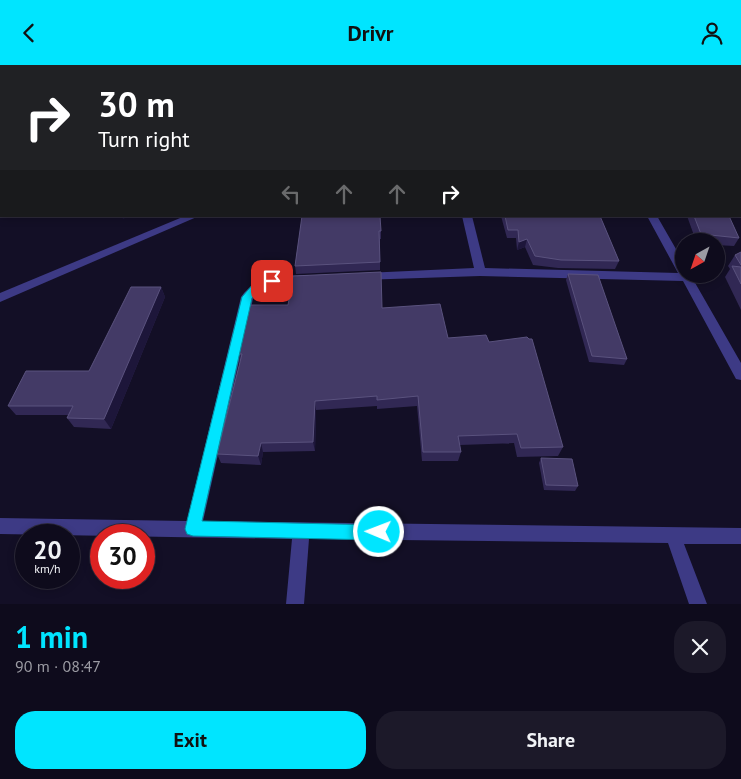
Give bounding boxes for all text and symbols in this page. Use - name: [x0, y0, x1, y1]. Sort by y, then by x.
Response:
- icon: back: [15, 19, 43, 47]
- text: Drivr: [347, 19, 394, 47]
- icon: person: [698, 19, 726, 47]
- text: 30 m: [98, 81, 175, 127]
- icon: right: [15, 85, 80, 150]
- text: Turn right: [98, 125, 190, 153]
- icon: left: [277, 180, 305, 208]
- icon: ahead: [330, 180, 358, 208]
- icon: ahead: [383, 180, 411, 208]
- icon: right: [436, 180, 464, 208]
- north arrow: [675, 233, 725, 283]
- map controls: [675, 233, 725, 283]
- pin: [251, 260, 293, 302]
- icon: arrive: [258, 267, 286, 295]
- position arrow: [352, 505, 404, 557]
- speed limit sign: 30: [90, 524, 155, 589]
- text: 20: [33, 534, 62, 566]
- text: km/h: [34, 561, 61, 576]
- text: 1 min: [15, 617, 88, 656]
- button: close: [674, 621, 726, 673]
- text: 90 m · 08:47: [15, 656, 101, 676]
- button: Exit: [15, 711, 366, 769]
- button: Share: [376, 711, 726, 769]

